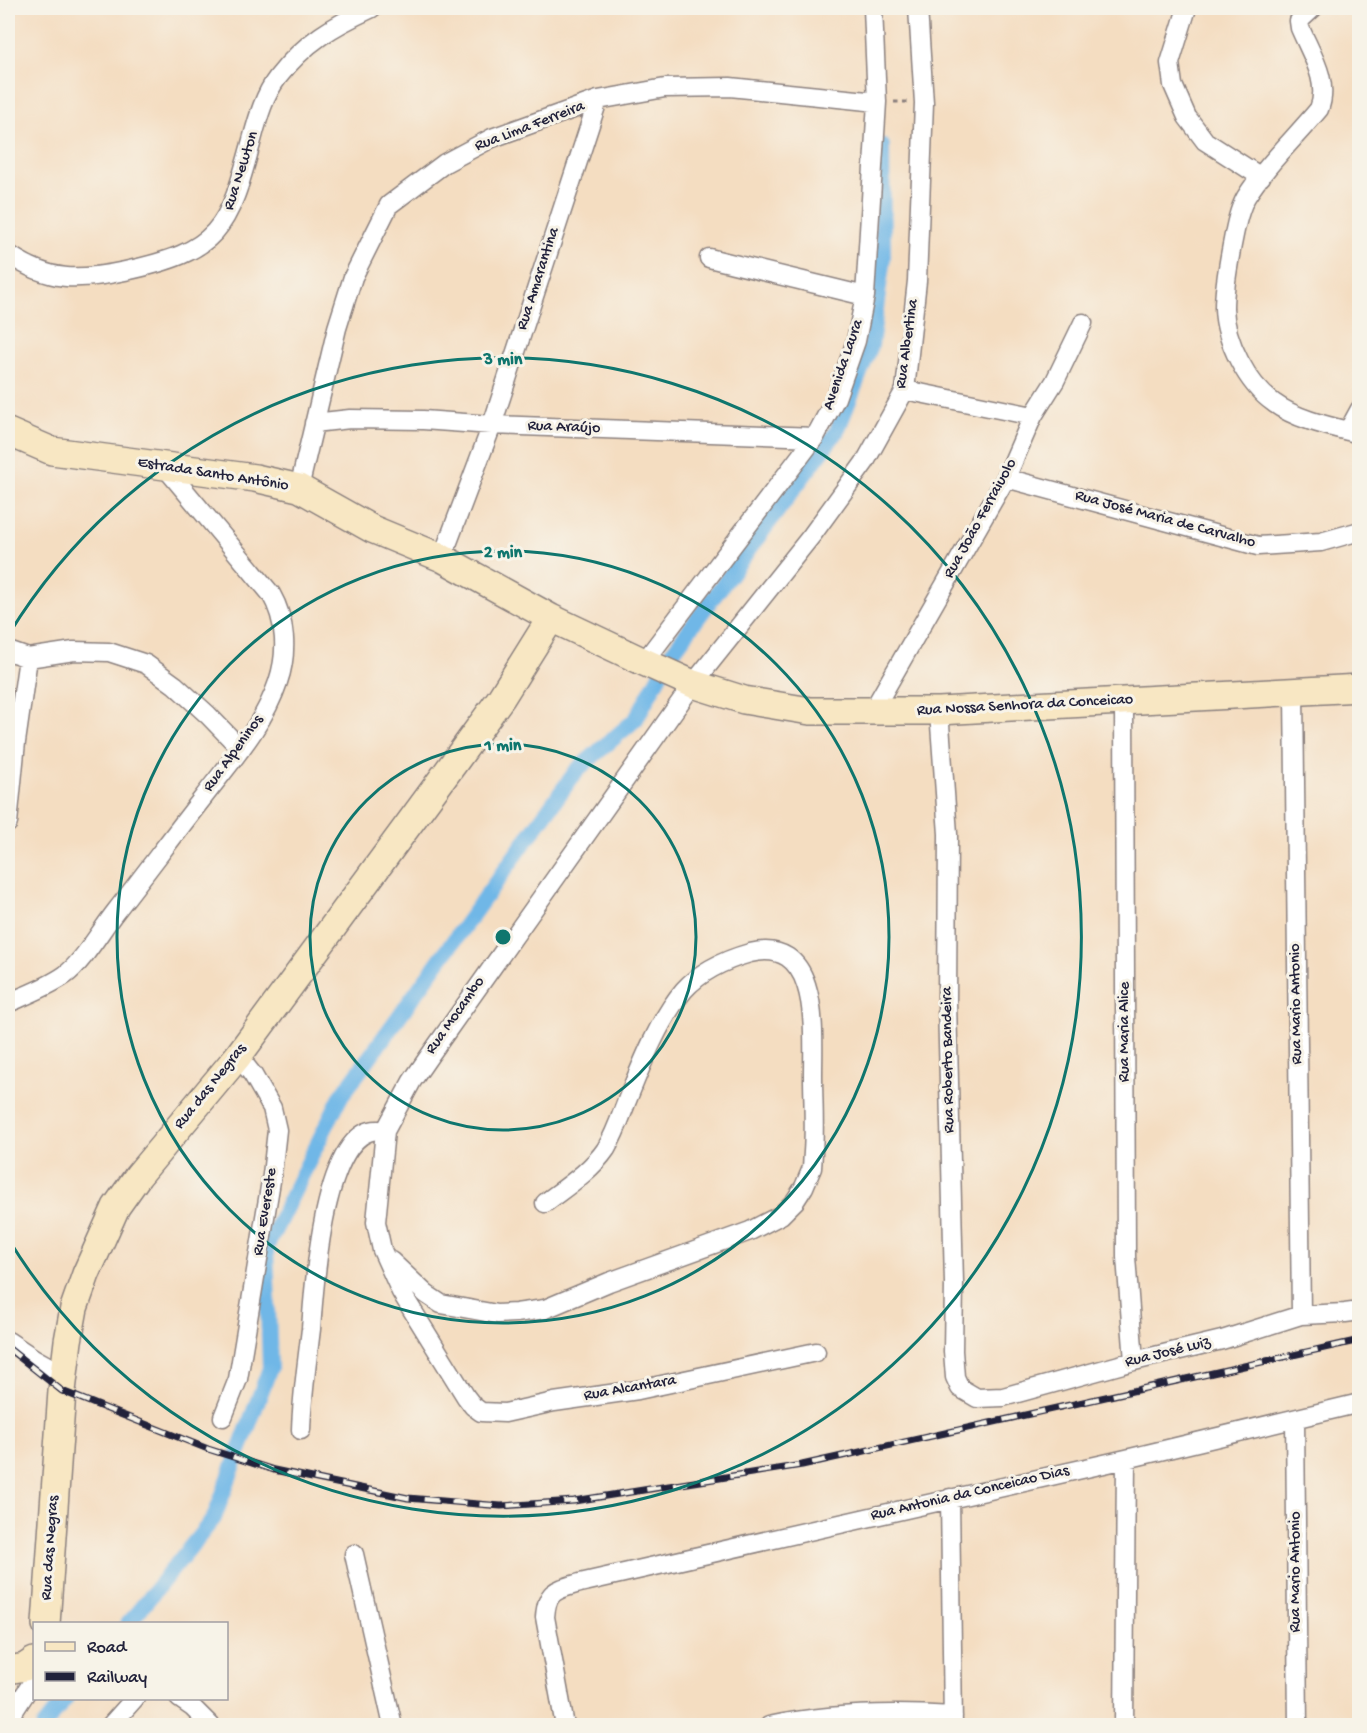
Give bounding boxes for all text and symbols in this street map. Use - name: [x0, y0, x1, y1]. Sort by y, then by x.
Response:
- street label: Rua Lima Ferreira: [472, 97, 589, 157]
- street label: Rua Newton: [220, 129, 264, 213]
- street label: Rua Amarantina: [513, 224, 565, 333]
- street label: Rua Albertina: [892, 297, 924, 390]
- street label: Avenida Laura: [820, 316, 869, 413]
- text: 3 min: [483, 350, 523, 371]
- street label: Rua Araújo: [527, 417, 601, 439]
- street label: Estrada Santo Antônio: [136, 454, 290, 496]
- street label: Rua João Ferraiuolo: [940, 456, 1022, 582]
- street label: Rua José Maria de Carvalho: [1073, 487, 1257, 553]
- text: 2 min: [484, 543, 523, 564]
- street label: Rua Nossa Senhora da Conceicao: [916, 691, 1134, 721]
- street label: Rua Alpeninos: [200, 711, 269, 796]
- text: 1 min: [484, 736, 522, 757]
- centre of rings: [493, 927, 513, 947]
- street label: Rua Mario Antonio: [1286, 943, 1308, 1065]
- street label: Rua Mocambo: [422, 974, 490, 1058]
- street label: Rua Maria Alice: [1116, 981, 1135, 1082]
- street label: Rua Roberto Bandeira: [938, 985, 960, 1133]
- street label: Rua das Negras: [171, 1039, 252, 1134]
- street label: Rua Evereste: [250, 1166, 282, 1257]
- street label: Rua José Luiz: [1123, 1333, 1214, 1373]
- street label: Rua Alcantara: [582, 1371, 679, 1406]
- street label: Rua Antonia da Conceicao Dias: [869, 1462, 1072, 1526]
- street label: Rua das Negras: [38, 1494, 64, 1601]
- street label: Rua Mario Antonio: [1287, 1511, 1306, 1633]
- legend: [33, 1622, 228, 1700]
- text: Road: [87, 1638, 128, 1659]
- text: Railway: [87, 1668, 147, 1689]

